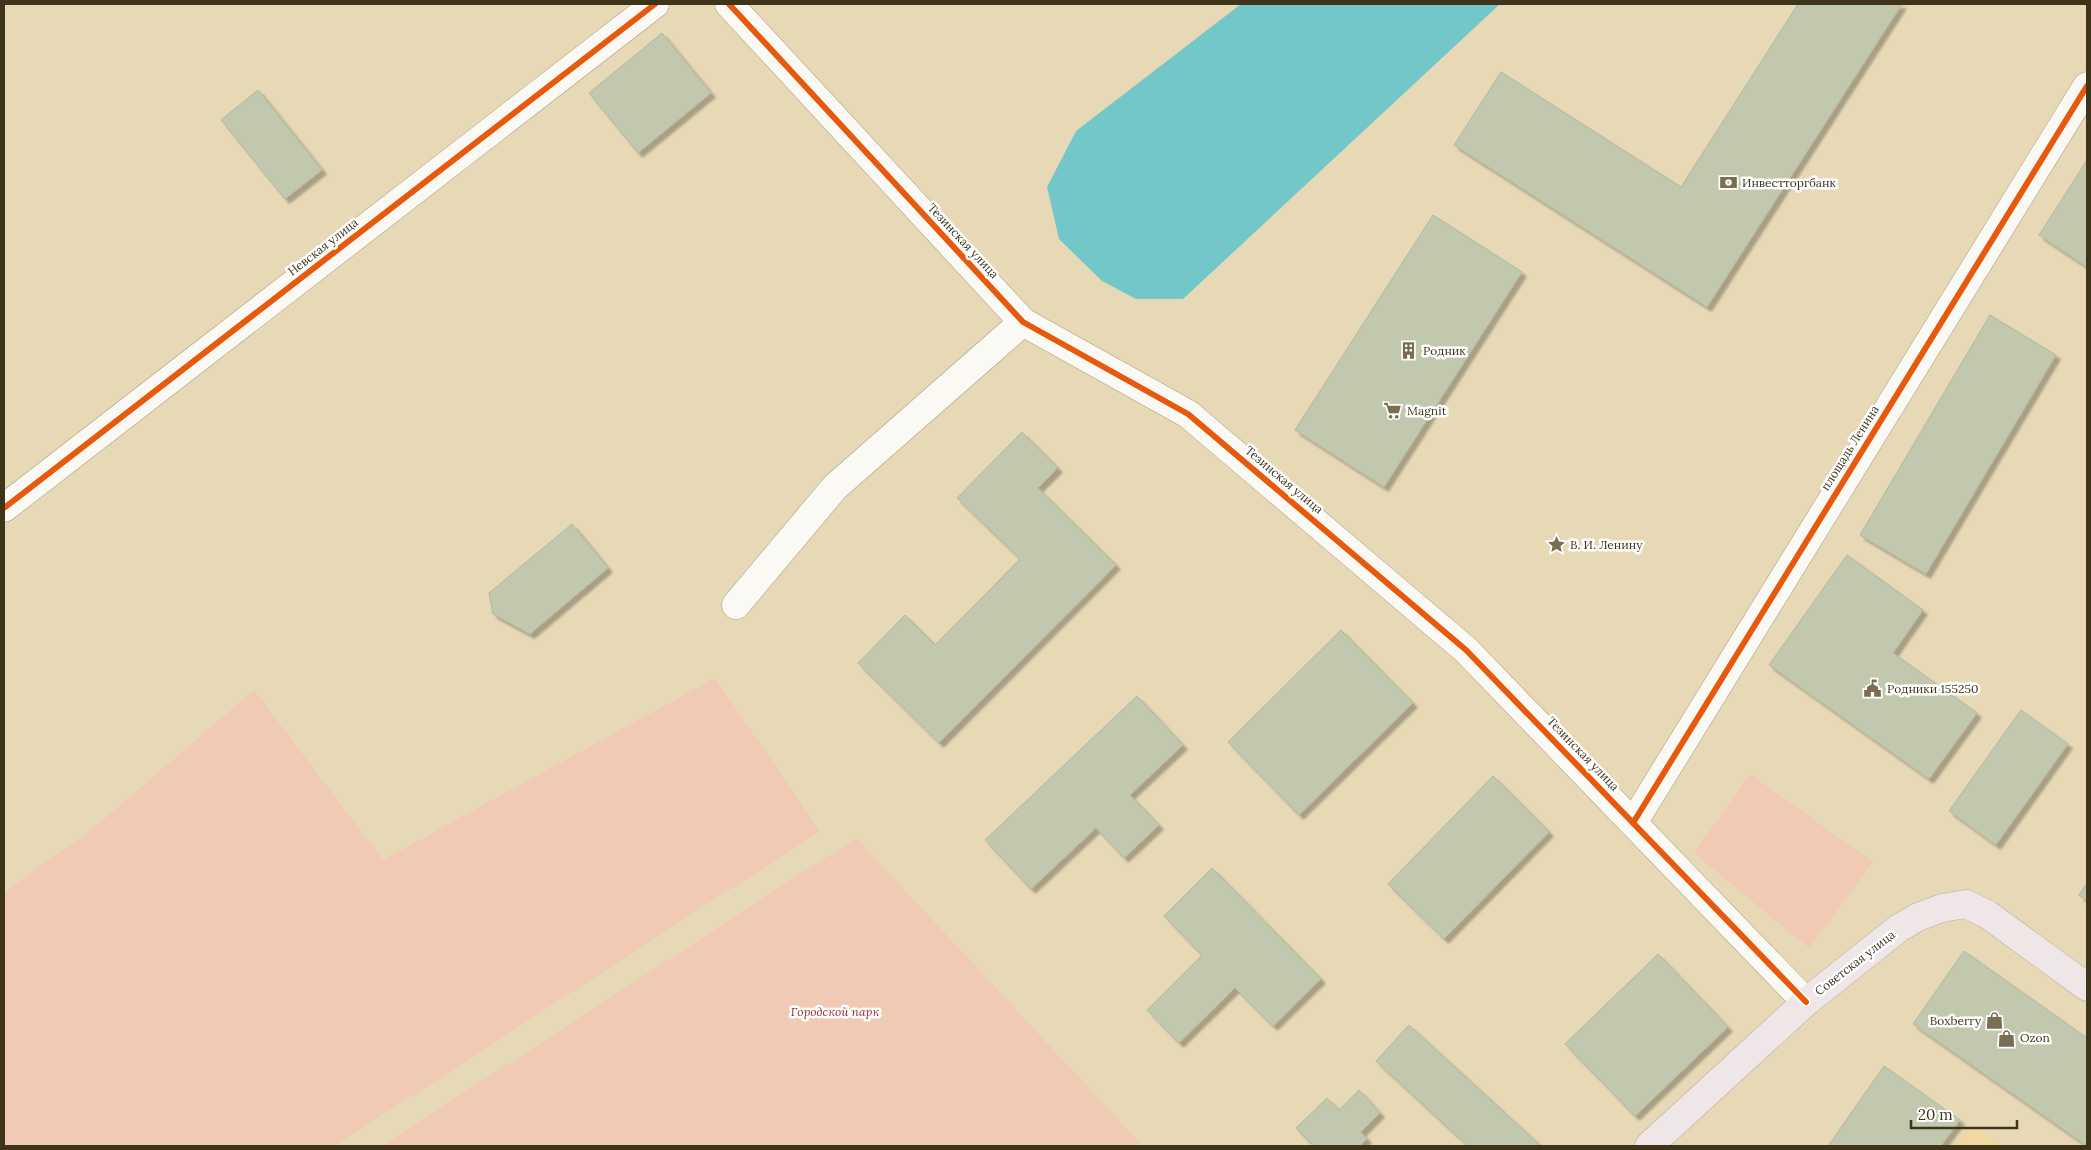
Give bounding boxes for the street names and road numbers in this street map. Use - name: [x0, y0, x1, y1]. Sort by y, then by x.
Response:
- street label: Тезинская улица: [925, 200, 1002, 281]
- street label: Невская улица: [285, 215, 361, 279]
- street label: площадь Ленина: [1817, 402, 1882, 493]
- street label: Тезинская улица: [1242, 443, 1326, 517]
- street label: Тезинская улица: [1544, 713, 1623, 794]
- street label: Советская улица: [1812, 927, 1898, 998]

